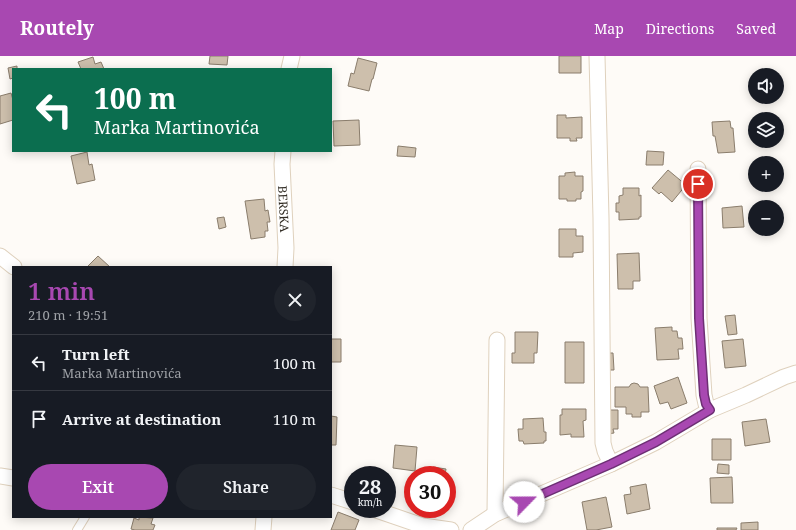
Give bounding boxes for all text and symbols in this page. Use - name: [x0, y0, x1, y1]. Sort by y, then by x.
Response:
- text: Routely: [20, 15, 94, 41]
- text: Map: [594, 19, 624, 38]
- text: Directions: [646, 19, 714, 38]
- text: Saved: [736, 19, 776, 38]
- map controls: [748, 68, 784, 236]
- button: sound: [748, 68, 784, 104]
- text: 100 m: [94, 79, 176, 117]
- icon: left: [28, 84, 80, 136]
- button: layers: [748, 112, 784, 148]
- text: Marka Martinovića: [94, 115, 260, 139]
- button: +: [748, 156, 784, 192]
- pin: [681, 167, 715, 201]
- icon: arrive: [687, 173, 709, 195]
- street label: BERSKA: [275, 185, 294, 233]
- button: −: [748, 200, 784, 236]
- text: 1 min: [28, 274, 95, 307]
- button: close: [274, 279, 316, 321]
- text: 210 m · 19:51: [28, 306, 108, 324]
- text: Turn left: [62, 344, 130, 364]
- icon: left: [28, 352, 50, 374]
- text: 100 m: [273, 353, 316, 373]
- text: Marka Martinovića: [62, 364, 182, 382]
- icon: arrive: [28, 408, 50, 430]
- text: Arrive at destination: [62, 409, 221, 429]
- text: 110 m: [273, 409, 316, 429]
- button: Exit: [28, 464, 168, 510]
- button: Share: [176, 464, 316, 510]
- speed limit sign: 30: [404, 466, 456, 518]
- text: 28: [359, 473, 381, 500]
- position arrow: [503, 481, 545, 523]
- text: km/h: [358, 495, 382, 509]

